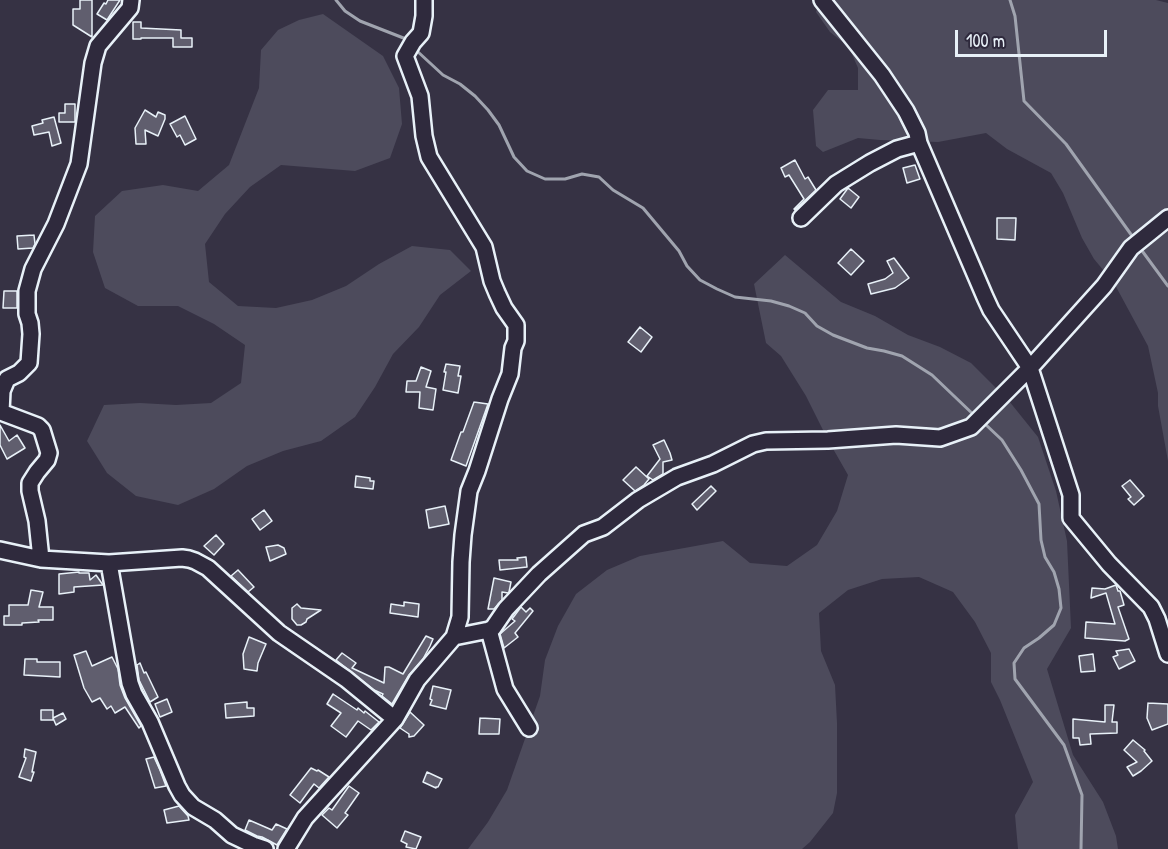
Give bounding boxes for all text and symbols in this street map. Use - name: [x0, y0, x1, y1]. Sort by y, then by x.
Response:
- scale bar: [958, 18, 1110, 56]
- text: 100 m: [966, 28, 1005, 53]

